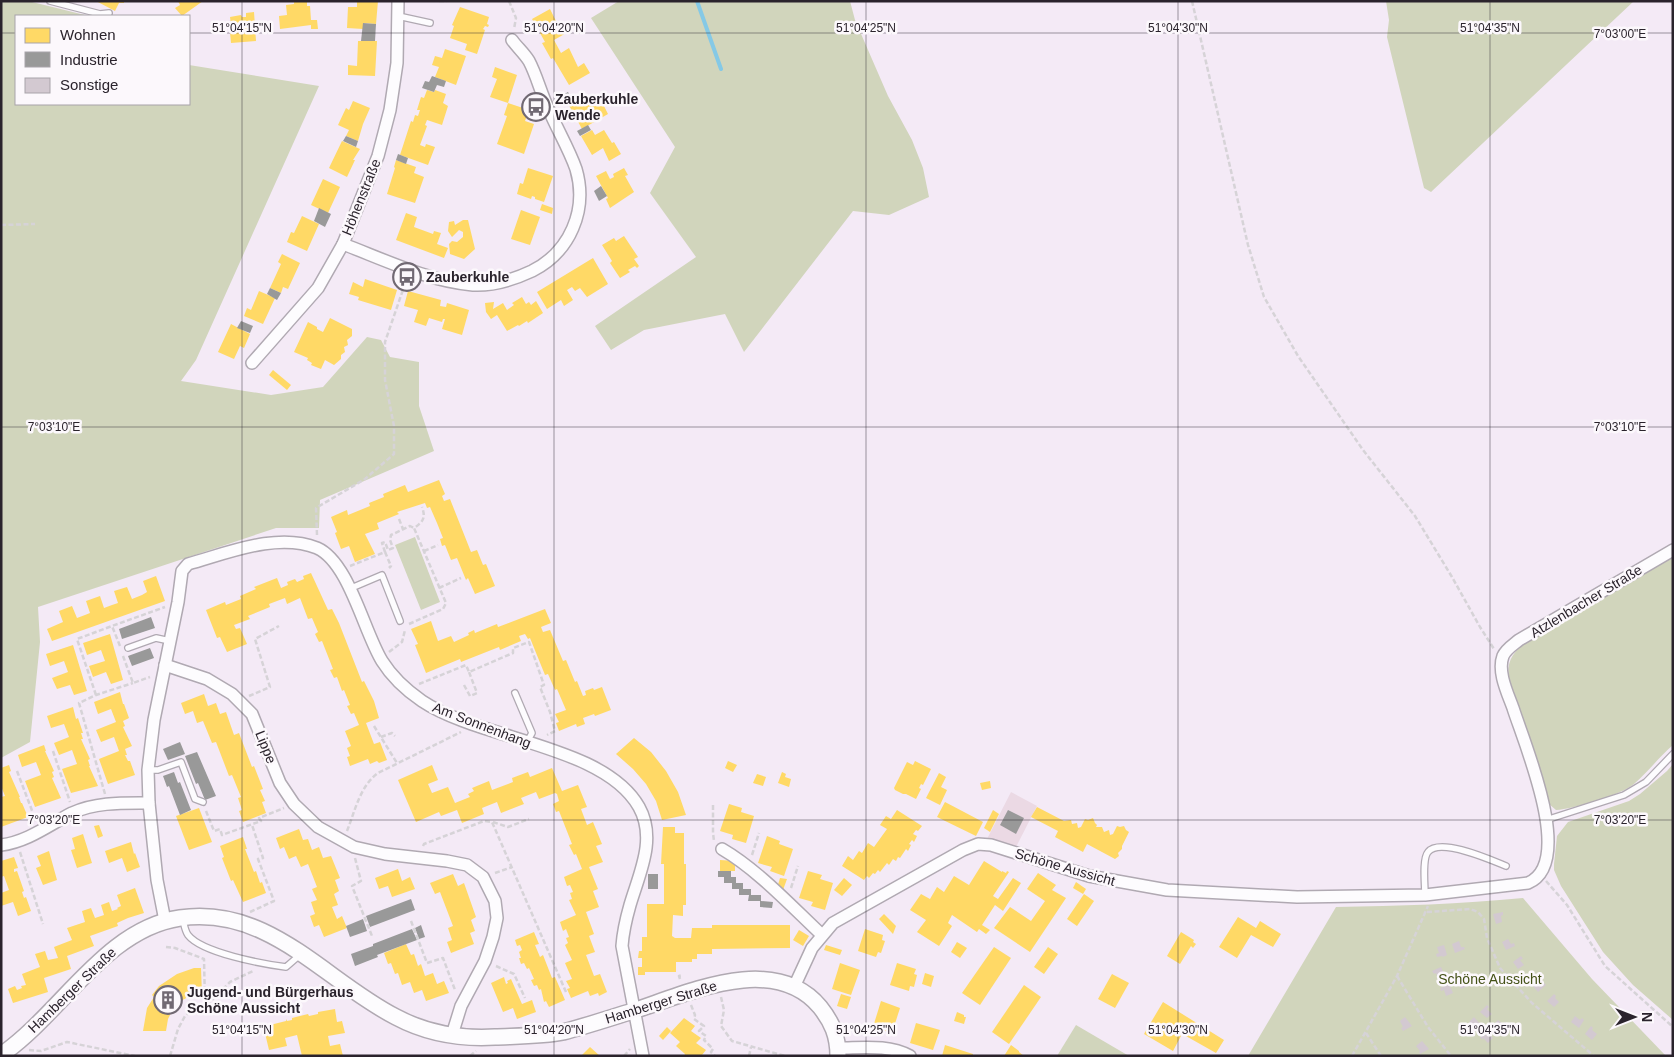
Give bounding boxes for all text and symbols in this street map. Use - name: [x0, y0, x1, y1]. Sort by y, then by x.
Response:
- legend: [15, 15, 190, 105]
- text: 51°04'15"N: [212, 21, 272, 35]
- text: 51°04'20"N: [524, 21, 584, 35]
- text: 51°04'25"N: [836, 21, 896, 35]
- text: 51°04'30"N: [1148, 21, 1208, 35]
- text: 51°04'35"N: [1460, 21, 1520, 35]
- text: Wohnen: [60, 26, 116, 43]
- text: 7°03'00"E: [1594, 27, 1646, 41]
- text: Industrie: [60, 51, 118, 68]
- text: Sonstige: [60, 76, 118, 93]
- place label: Zauberkuhle Wende: [555, 91, 638, 123]
- bus stop icon: Zauberkuhle Wende: [521, 92, 551, 122]
- street label: Höhenstraße: [338, 156, 384, 238]
- bus stop icon: Zauberkuhle: [392, 262, 422, 292]
- place label: Zauberkuhle: [426, 269, 509, 285]
- text: 7°03'10"E: [28, 420, 80, 434]
- text: 7°03'10"E: [1594, 420, 1646, 434]
- street label: Atzlenbacher Straße: [1527, 561, 1645, 641]
- street label: Am Sonnenhang: [430, 699, 534, 751]
- street label: Lippe: [252, 728, 280, 766]
- text: 7°03'20"E: [28, 813, 80, 827]
- text: 7°03'20"E: [1594, 813, 1646, 827]
- street label: Schöne Aussicht: [1013, 845, 1117, 889]
- street label: Hamberger Straße: [25, 944, 119, 1036]
- park label: Schöne Aussicht: [1438, 971, 1542, 987]
- street label: Hamberger Straße: [603, 977, 719, 1027]
- place label: Jugend- und Bürgerhaus Schöne Aussicht: [187, 984, 354, 1016]
- building icon: Jugend- und Bürgerhaus Schöne Aussicht: [153, 985, 183, 1015]
- north arrow: [1609, 992, 1659, 1042]
- text: N: [1639, 1012, 1655, 1022]
- text: 51°04'15"N: [212, 1023, 272, 1037]
- text: 51°04'20"N: [524, 1023, 584, 1037]
- text: 51°04'25"N: [836, 1023, 896, 1037]
- text: 51°04'30"N: [1148, 1023, 1208, 1037]
- text: 51°04'35"N: [1460, 1023, 1520, 1037]

